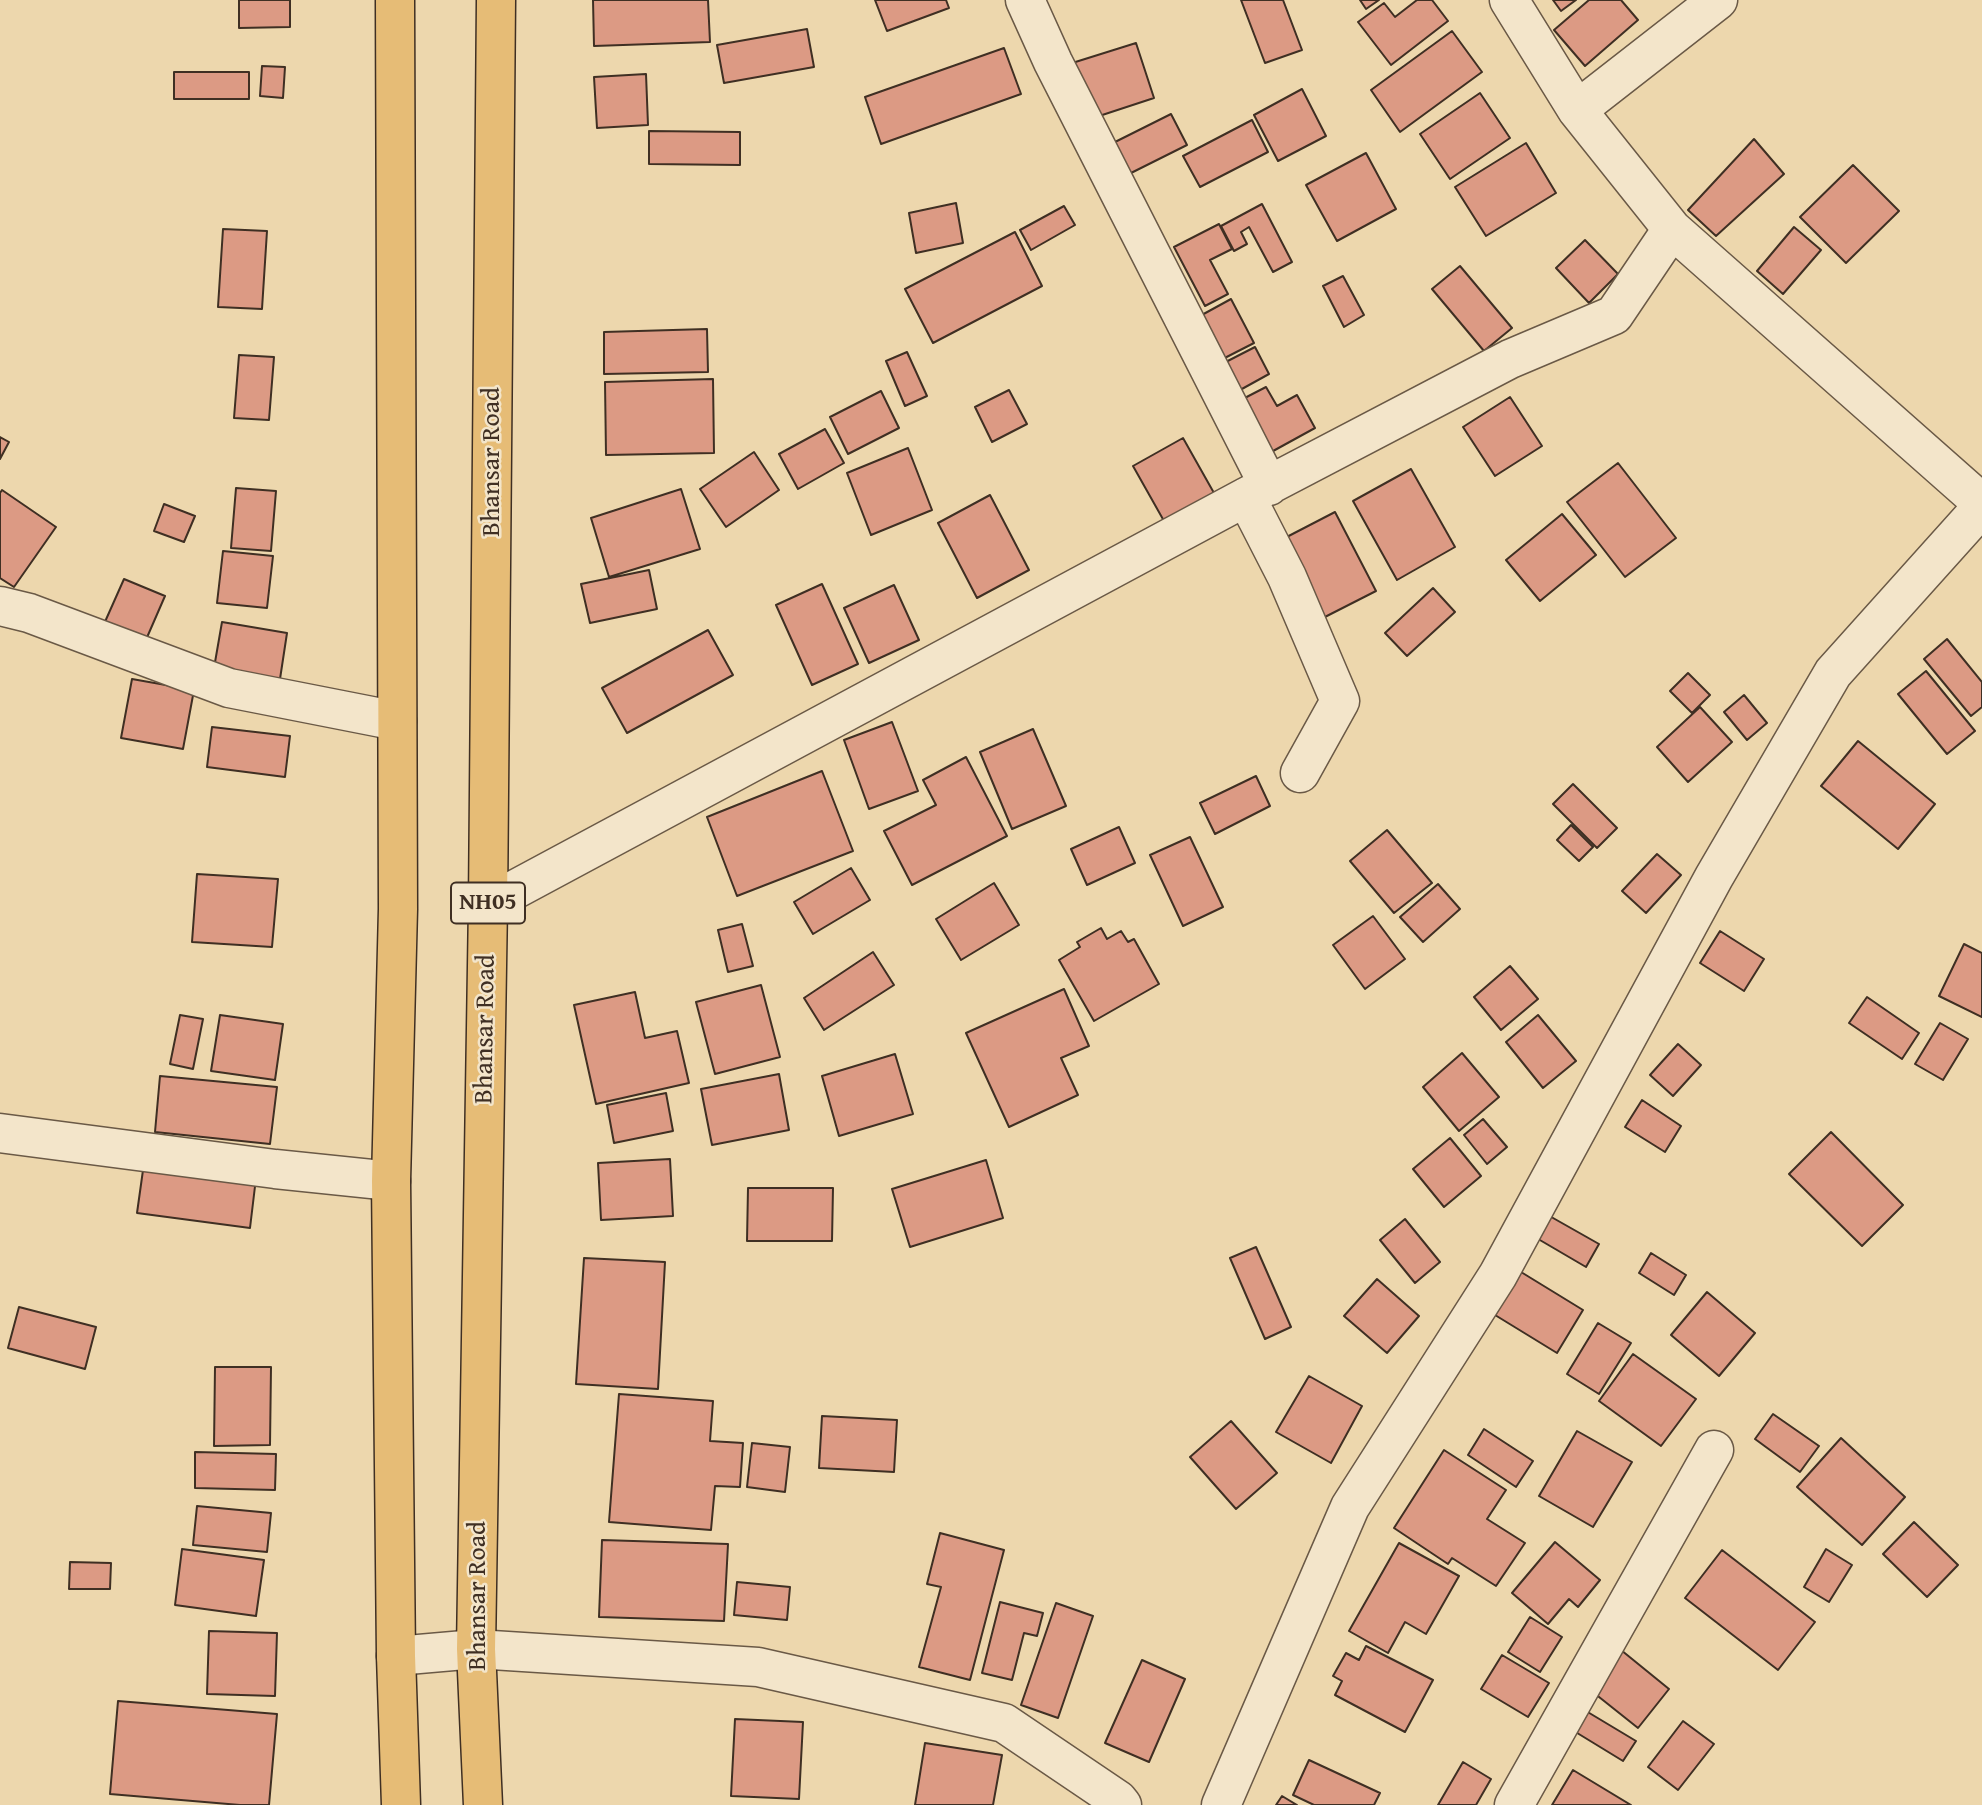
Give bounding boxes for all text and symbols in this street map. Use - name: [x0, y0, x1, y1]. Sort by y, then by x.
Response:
- street label: Bhansar Road: [476, 387, 508, 537]
- road number: NH05: [451, 882, 525, 923]
- street label: Bhansar Road: [469, 954, 503, 1104]
- street label: Bhansar Road: [462, 1521, 494, 1671]

